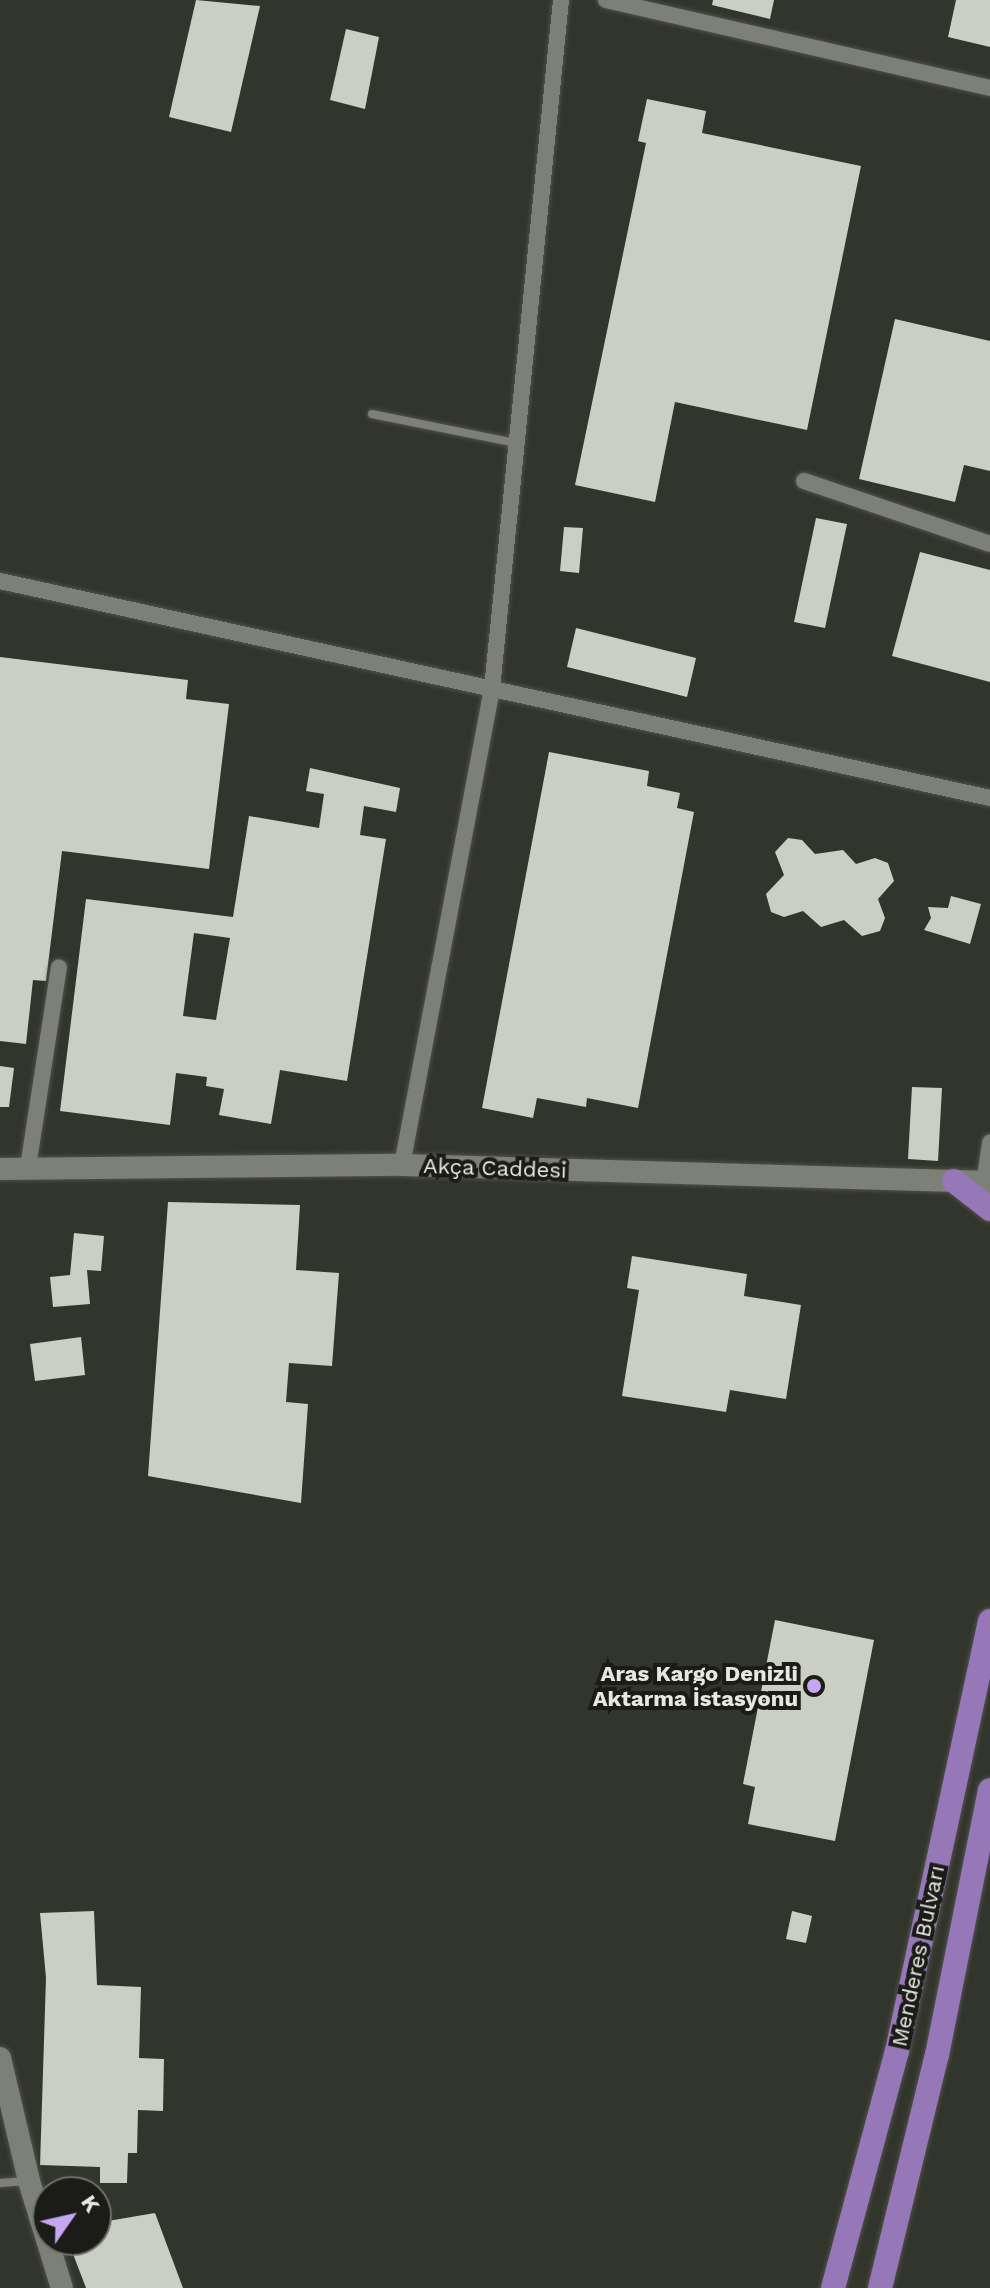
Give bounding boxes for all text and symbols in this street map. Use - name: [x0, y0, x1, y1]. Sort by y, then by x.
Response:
- street label: Akça Caddesi: [423, 1152, 567, 1184]
- place label: Aras Kargo Denizli Aktarma İstasyonu: [592, 1660, 798, 1712]
- marker: Aras Kargo Denizli Aktarma İstasyonu: [805, 1677, 823, 1695]
- street label: Menderes Bulvarı: [886, 1863, 950, 2049]
- north arrow: [32, 2176, 112, 2256]
- text: K: [76, 2190, 105, 2217]

